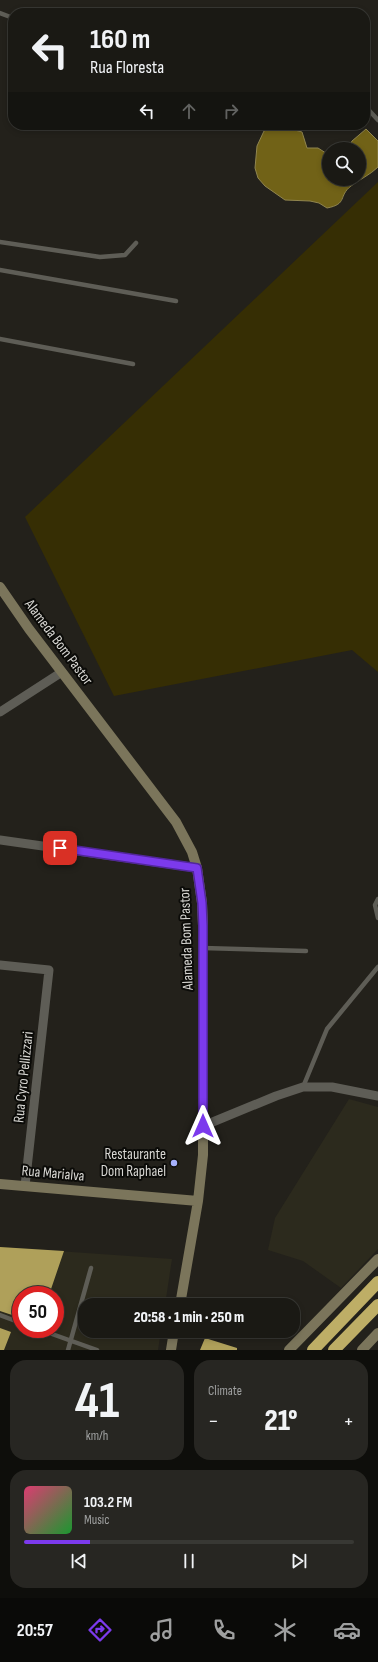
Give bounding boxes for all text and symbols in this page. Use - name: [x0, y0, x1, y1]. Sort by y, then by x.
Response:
- text: 160 m: [90, 23, 150, 56]
- icon: left: [24, 24, 76, 76]
- text: Rua Floresta: [90, 57, 164, 78]
- icon: left: [136, 100, 158, 122]
- icon: ahead: [178, 100, 200, 122]
- icon: right: [220, 100, 242, 122]
- map controls: [322, 142, 366, 186]
- button: search: [322, 142, 366, 186]
- street label: Alameda Bom Pastor: [20, 595, 97, 689]
- pin: [43, 831, 77, 865]
- icon: arrive: [49, 837, 71, 859]
- street label: Alameda Bom Pastor: [175, 887, 198, 992]
- street label: Rua Cyro Pellizzari: [9, 1030, 38, 1124]
- position arrow: [182, 1105, 224, 1147]
- place label: Restaurante Dom Raphael: [101, 1145, 166, 1181]
- marker: Restaurante Dom Raphael: [169, 1158, 179, 1168]
- street label: Rua Marialva: [21, 1161, 85, 1186]
- speed limit sign: 50: [12, 1286, 64, 1338]
- text: 20:58 · 1 min · 250 m: [134, 1308, 244, 1327]
- text: 41: [75, 1370, 119, 1433]
- text: Climate: [208, 1383, 242, 1399]
- text: 21°: [264, 1403, 298, 1439]
- text: −: [208, 1408, 219, 1435]
- text: +: [343, 1408, 354, 1435]
- text: km/h: [86, 1428, 108, 1444]
- text: 103.2 FM: [84, 1493, 132, 1512]
- text: Music: [84, 1512, 109, 1528]
- icon: previous: [68, 1550, 90, 1572]
- icon: pause: [178, 1550, 200, 1572]
- icon: next: [288, 1550, 310, 1572]
- icon: directions: [86, 1616, 114, 1644]
- icon: music: [148, 1616, 176, 1644]
- icon: phone: [210, 1616, 238, 1644]
- icon: climate: [271, 1616, 299, 1644]
- icon: car: [333, 1616, 361, 1644]
- text: 20:57: [17, 1620, 53, 1641]

